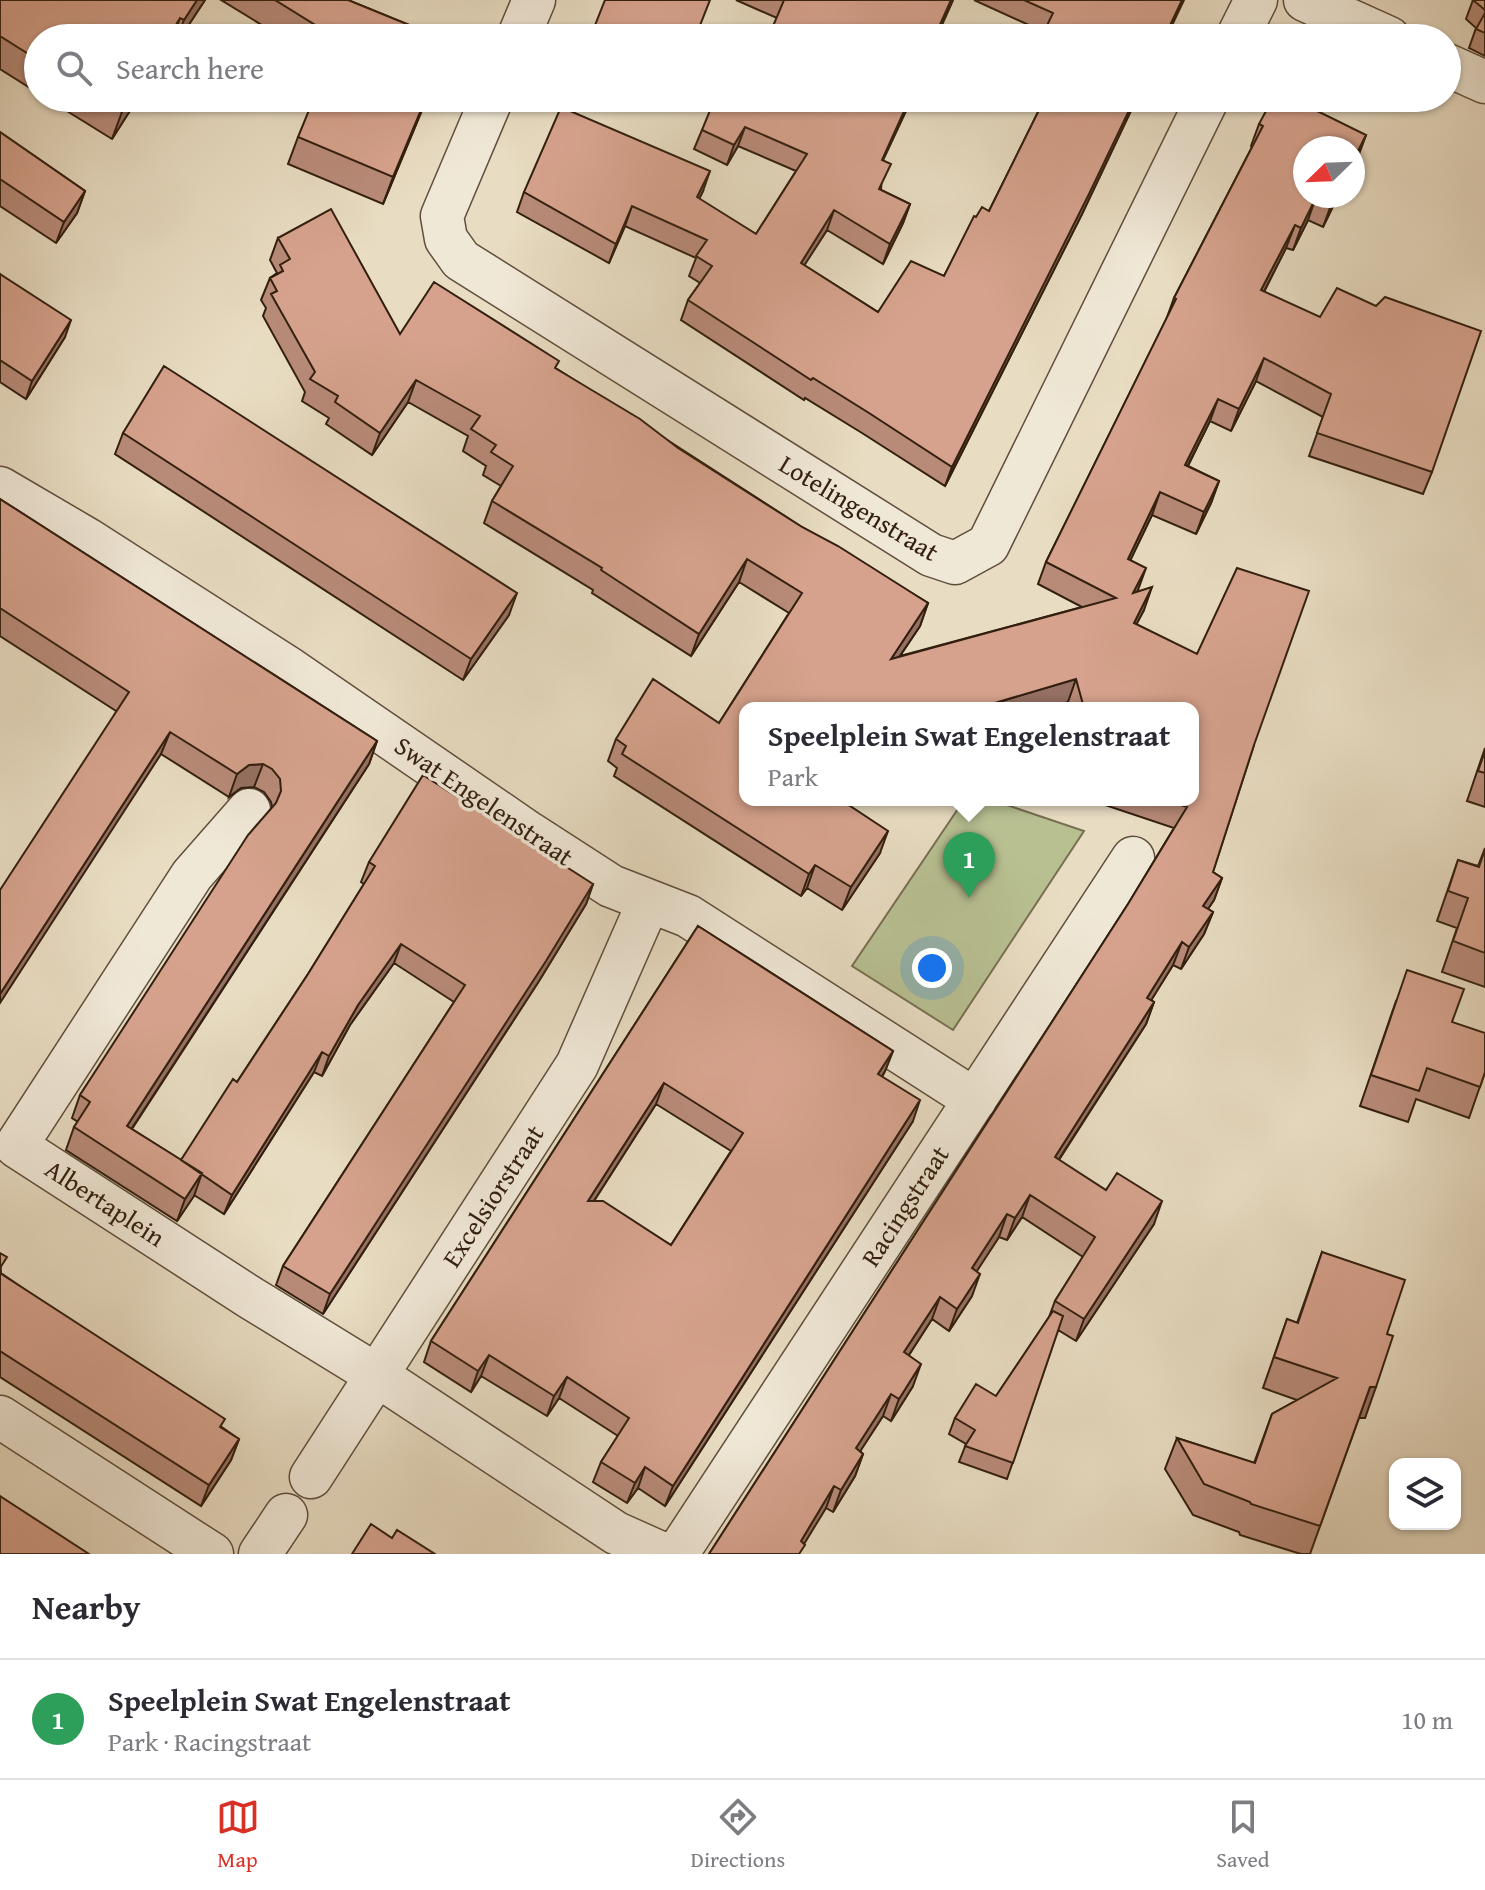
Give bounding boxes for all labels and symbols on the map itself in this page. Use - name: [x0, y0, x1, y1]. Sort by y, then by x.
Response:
- north arrow: [1293, 136, 1365, 208]
- street label: Lotelingenstraat: [772, 445, 946, 571]
- street label: Swat Engelenstraat: [387, 726, 582, 875]
- pin: 1: [943, 832, 995, 898]
- your location: [912, 948, 952, 988]
- street label: Excelsiorstraat: [432, 1117, 553, 1275]
- street label: Racingstraat: [851, 1138, 958, 1274]
- street label: Albertaplein: [37, 1149, 173, 1256]

